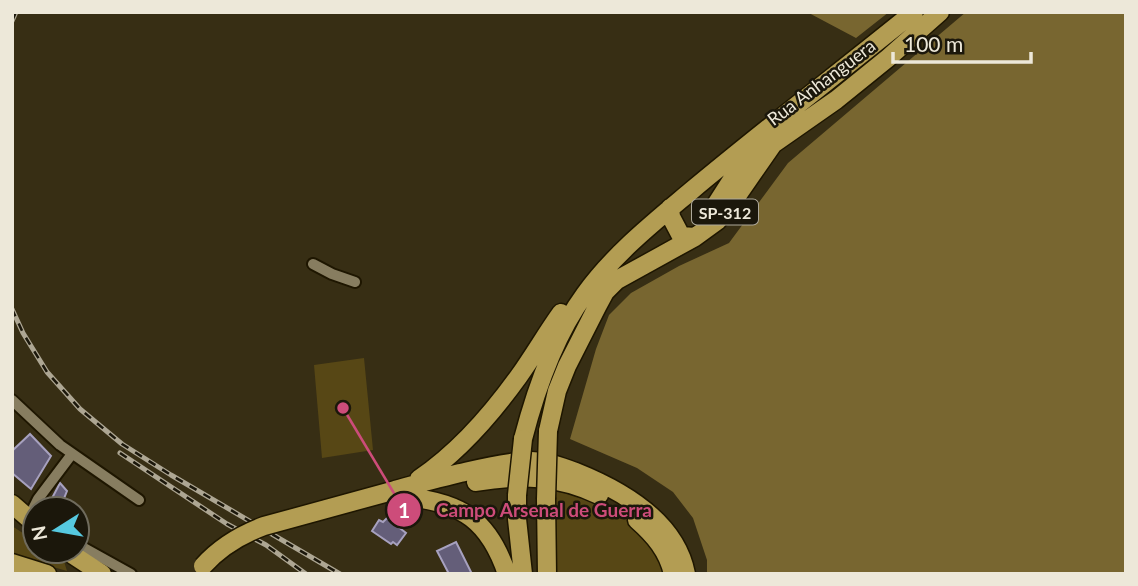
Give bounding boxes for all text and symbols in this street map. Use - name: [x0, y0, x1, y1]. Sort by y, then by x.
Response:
- scale bar: [893, 21, 1031, 65]
- text: 100 m: [904, 31, 963, 56]
- street label: Rua Anhanguera: [763, 34, 879, 130]
- road number: SP-312: [692, 200, 758, 224]
- callout: Campo Arsenal de Guerra: [386, 490, 666, 530]
- north arrow: [21, 495, 91, 565]
- text: 1: [398, 497, 410, 522]
- text: Campo Arsenal de Guerra: [436, 498, 652, 521]
- text: N: [26, 524, 52, 543]

